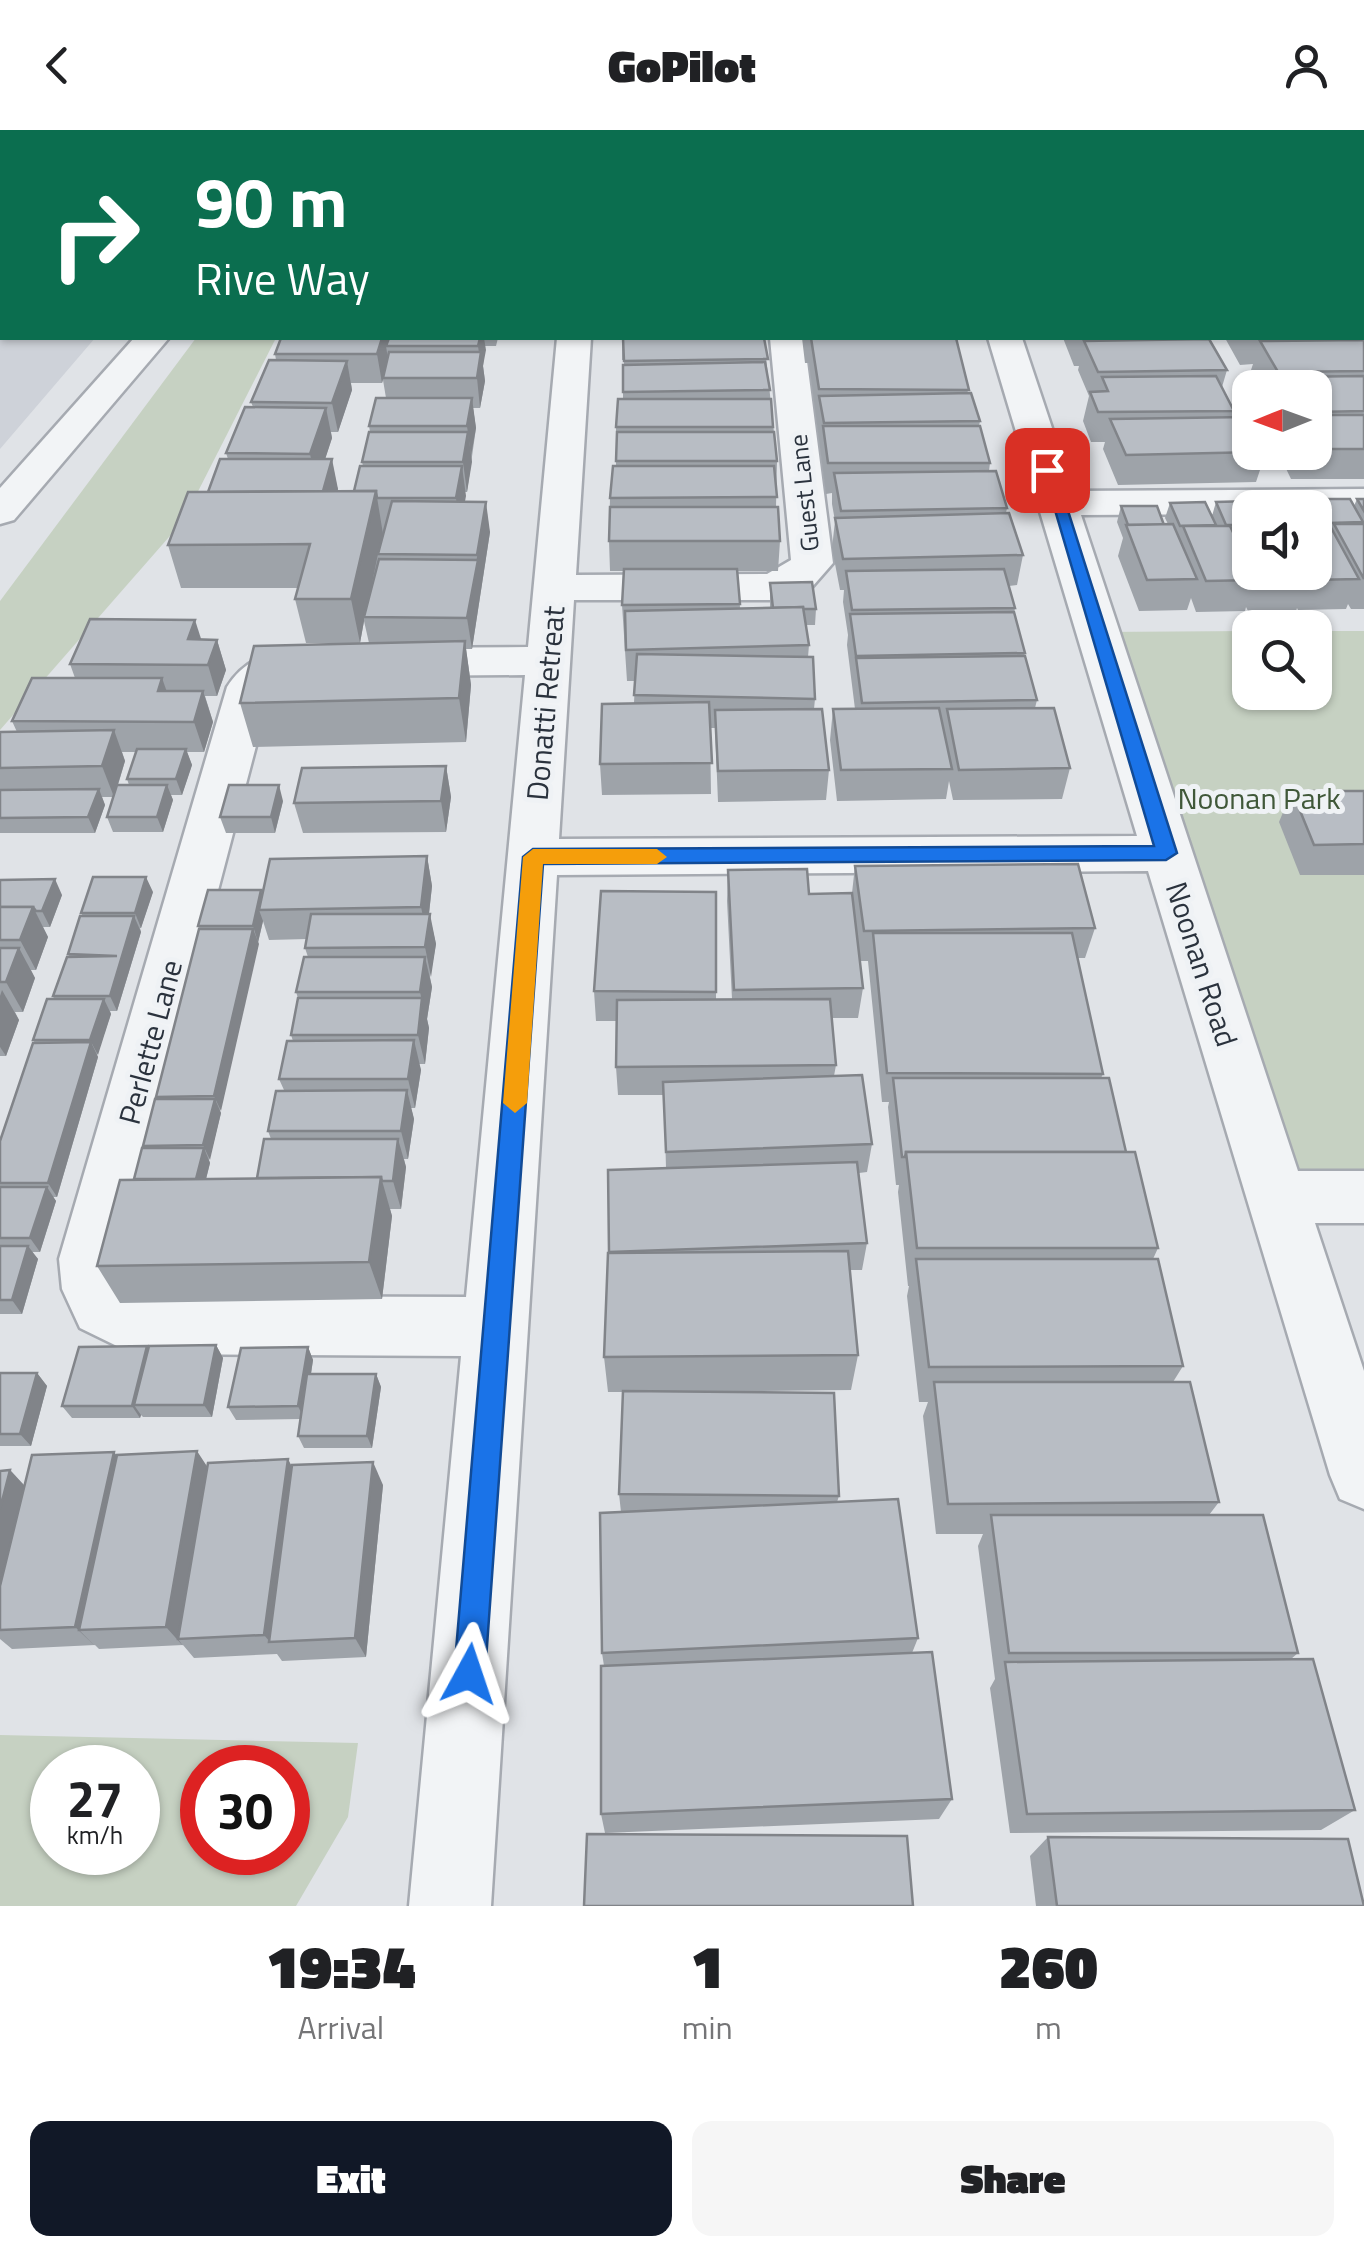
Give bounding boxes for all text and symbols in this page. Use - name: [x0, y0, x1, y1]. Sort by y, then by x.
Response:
- text: GoPilot: [608, 31, 756, 99]
- icon: back: [30, 38, 85, 93]
- icon: person: [1279, 38, 1334, 93]
- text: 90 m: [195, 148, 348, 254]
- icon: right: [30, 170, 160, 300]
- text: Rive Way: [195, 244, 370, 312]
- north arrow: [1232, 370, 1332, 470]
- map controls: [1232, 370, 1332, 710]
- pin: [1005, 428, 1090, 513]
- street label: Guest Lane: [779, 432, 829, 554]
- icon: arrive: [1020, 443, 1075, 498]
- button: sound: [1232, 490, 1332, 590]
- street label: Donatti Retreat: [514, 603, 576, 802]
- button: search: [1232, 610, 1332, 710]
- park label: Noonan Park: [1177, 775, 1341, 821]
- street label: Noonan Road: [1154, 876, 1250, 1052]
- street label: Perlette Lane: [106, 955, 194, 1129]
- position arrow: [417, 1622, 521, 1726]
- speed limit sign: 30: [180, 1745, 310, 1875]
- text: 27: [67, 1760, 123, 1836]
- text: km/h: [67, 1816, 123, 1854]
- text: 19:34: [266, 1920, 415, 2011]
- text: 1: [691, 1920, 724, 2011]
- text: 260: [999, 1920, 1098, 2011]
- text: Arrival: [297, 2003, 384, 2051]
- text: min: [682, 2003, 733, 2051]
- text: m: [1035, 2003, 1062, 2051]
- button: Exit: [30, 2121, 672, 2236]
- button: Share: [692, 2121, 1334, 2236]

